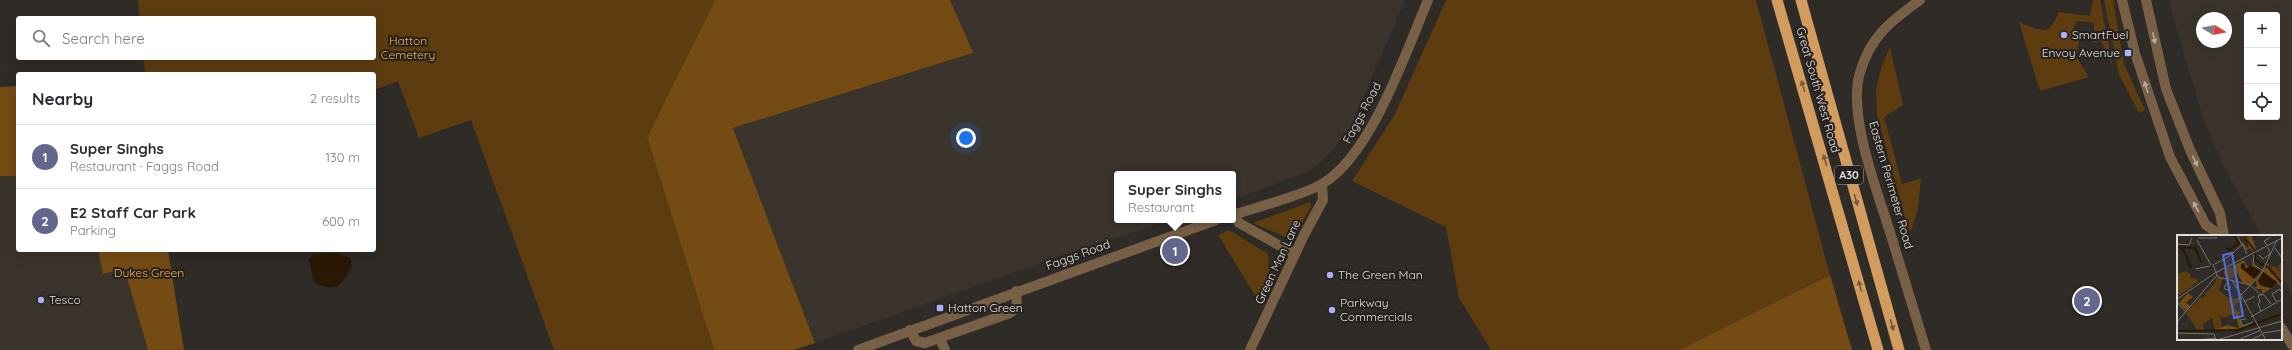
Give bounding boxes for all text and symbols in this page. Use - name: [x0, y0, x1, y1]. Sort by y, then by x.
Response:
- north arrow: [2196, 12, 2232, 48]
- map controls: [2244, 12, 2280, 120]
- button: +: [2244, 12, 2280, 48]
- search box: [16, 16, 376, 60]
- street label: Great South West Road: [1793, 25, 1844, 154]
- icon: search: [30, 27, 52, 49]
- place label: SmartFuel: [2072, 27, 2129, 42]
- text: Search here: [62, 29, 145, 48]
- marker: SmartFuel: [2059, 30, 2069, 40]
- one-way arrow: [2151, 32, 2157, 44]
- park label: Hatton Cemetery: [381, 33, 435, 62]
- place label: Envoy Avenue: [2042, 45, 2120, 60]
- marker: Envoy Avenue: [2123, 48, 2133, 58]
- button: −: [2244, 48, 2280, 84]
- one-way arrow: [1800, 79, 1806, 91]
- street label: Faggs Road: [1339, 80, 1384, 146]
- one-way arrow: [2143, 81, 2149, 93]
- button: locate: [2244, 84, 2280, 120]
- text: Nearby: [32, 88, 93, 109]
- text: 2 results: [310, 90, 360, 106]
- street label: Eastern Perimeter Road: [1866, 119, 1917, 251]
- your location: [956, 128, 976, 148]
- text: Super Singhs: [70, 139, 164, 158]
- text: 1: [42, 149, 48, 165]
- text: 130 m: [325, 149, 360, 165]
- one-way arrow: [1822, 154, 1828, 166]
- one-way arrow: [2192, 155, 2198, 167]
- text: Restaurant · Faggs Road: [70, 158, 219, 174]
- road number: A30: [1835, 166, 1863, 184]
- popup: [1114, 171, 1236, 223]
- text: Super Singhs: [1128, 180, 1222, 199]
- one-way arrow: [1853, 194, 1859, 206]
- text: Restaurant: [1128, 199, 1194, 215]
- one-way arrow: [2193, 201, 2199, 213]
- text: E2 Staff Car Park: [70, 203, 196, 222]
- text: 2: [41, 213, 49, 229]
- text: 600 m: [322, 213, 360, 229]
- street label: Green Man Lane: [1251, 217, 1304, 306]
- text: Parking: [70, 222, 116, 238]
- inset map: [2177, 235, 2282, 340]
- street label: Faggs Road: [1044, 236, 1112, 273]
- pin: 1: [1162, 236, 1188, 266]
- park label: Dukes Green: [114, 265, 184, 280]
- place label: The Green Man: [1338, 267, 1423, 282]
- marker: The Green Man: [1325, 270, 1335, 280]
- one-way arrow: [1857, 279, 1863, 291]
- pin: 2: [2074, 286, 2100, 316]
- place label: Tesco: [49, 292, 81, 307]
- marker: Tesco: [36, 295, 46, 305]
- place label: Parkway Commercials: [1340, 295, 1413, 324]
- place label: Hatton Green: [948, 300, 1023, 315]
- marker: Hatton Green: [935, 303, 945, 313]
- marker: Parkway Commercials: [1327, 305, 1337, 315]
- one-way arrow: [1889, 319, 1895, 331]

